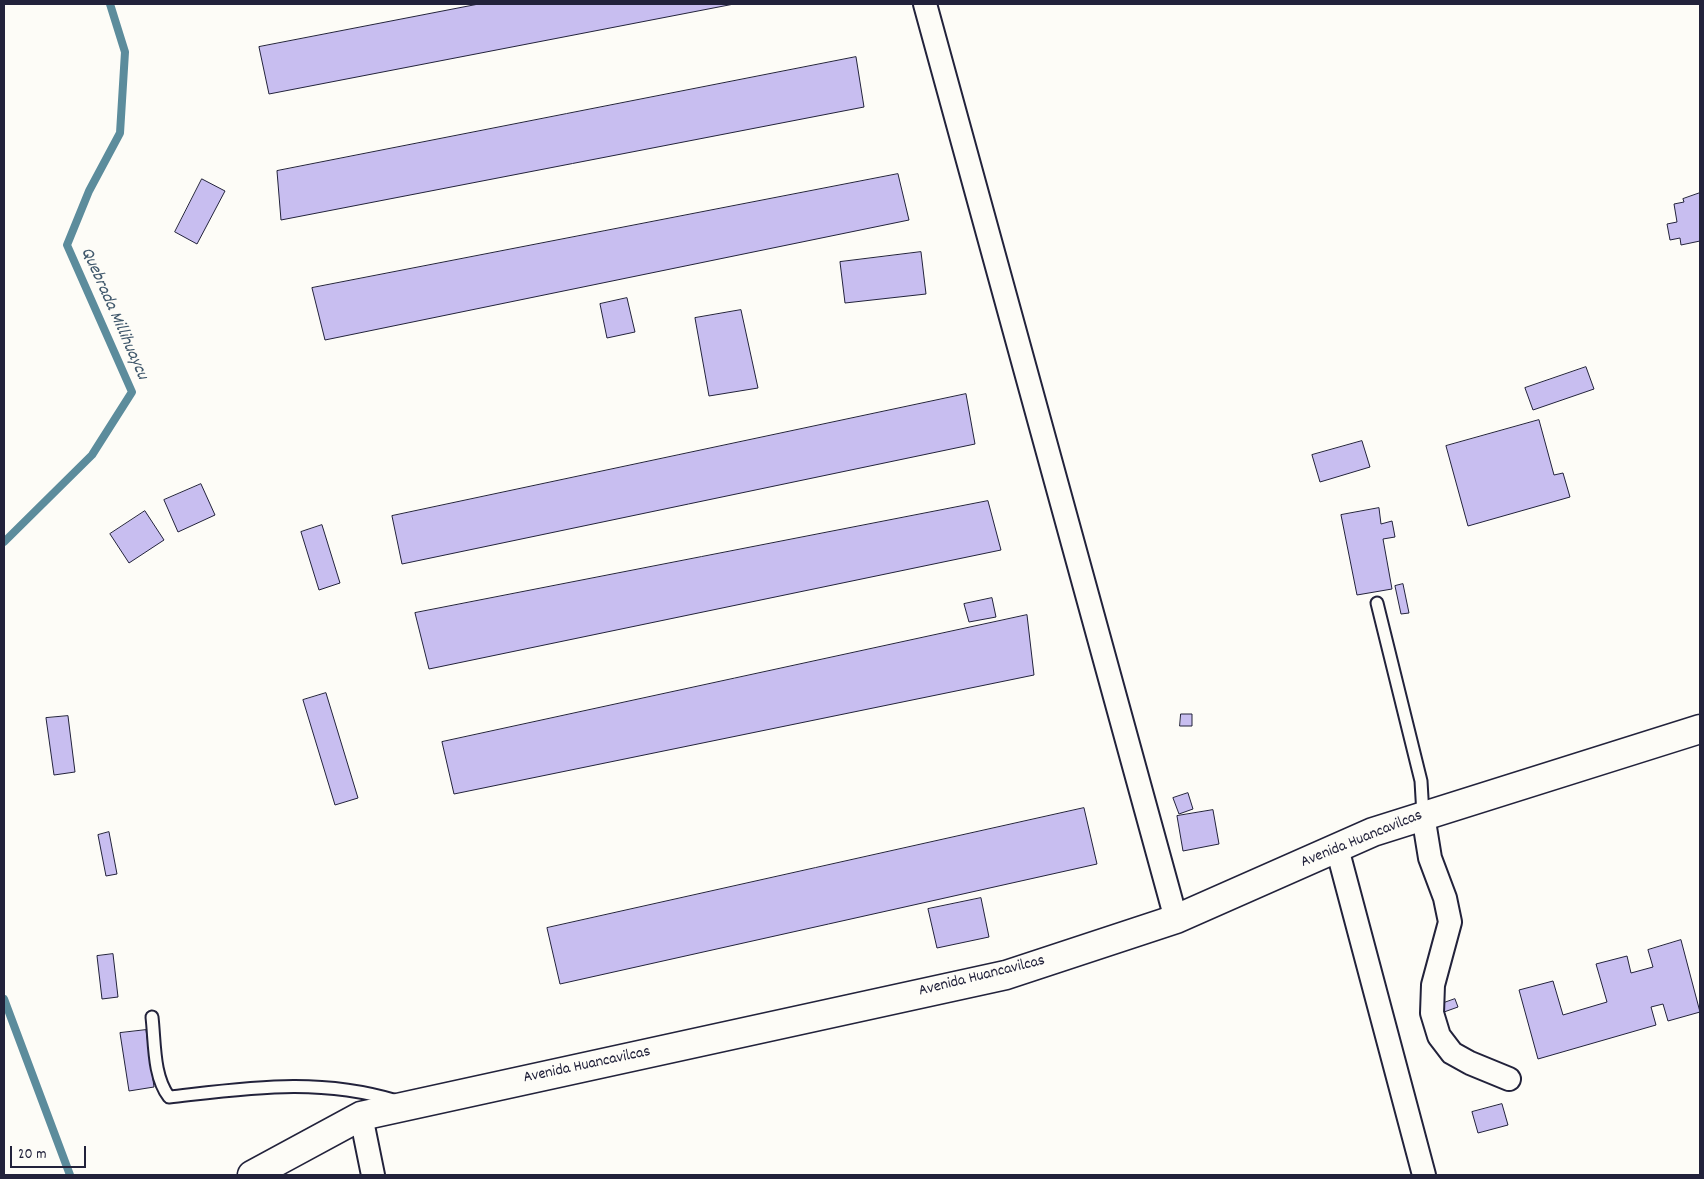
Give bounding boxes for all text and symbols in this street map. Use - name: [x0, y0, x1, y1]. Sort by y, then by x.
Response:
- water label: Quebrada Millihuaycu: [74, 245, 152, 383]
- street label: Avenida Huancavilcas: [1298, 807, 1426, 873]
- street label: Avenida Huancavilcas: [917, 952, 1047, 1002]
- street label: Avenida Huancavilcas: [522, 1043, 652, 1089]
- scale bar: [12, 1136, 89, 1168]
- text: 20 m: [18, 1144, 46, 1166]

